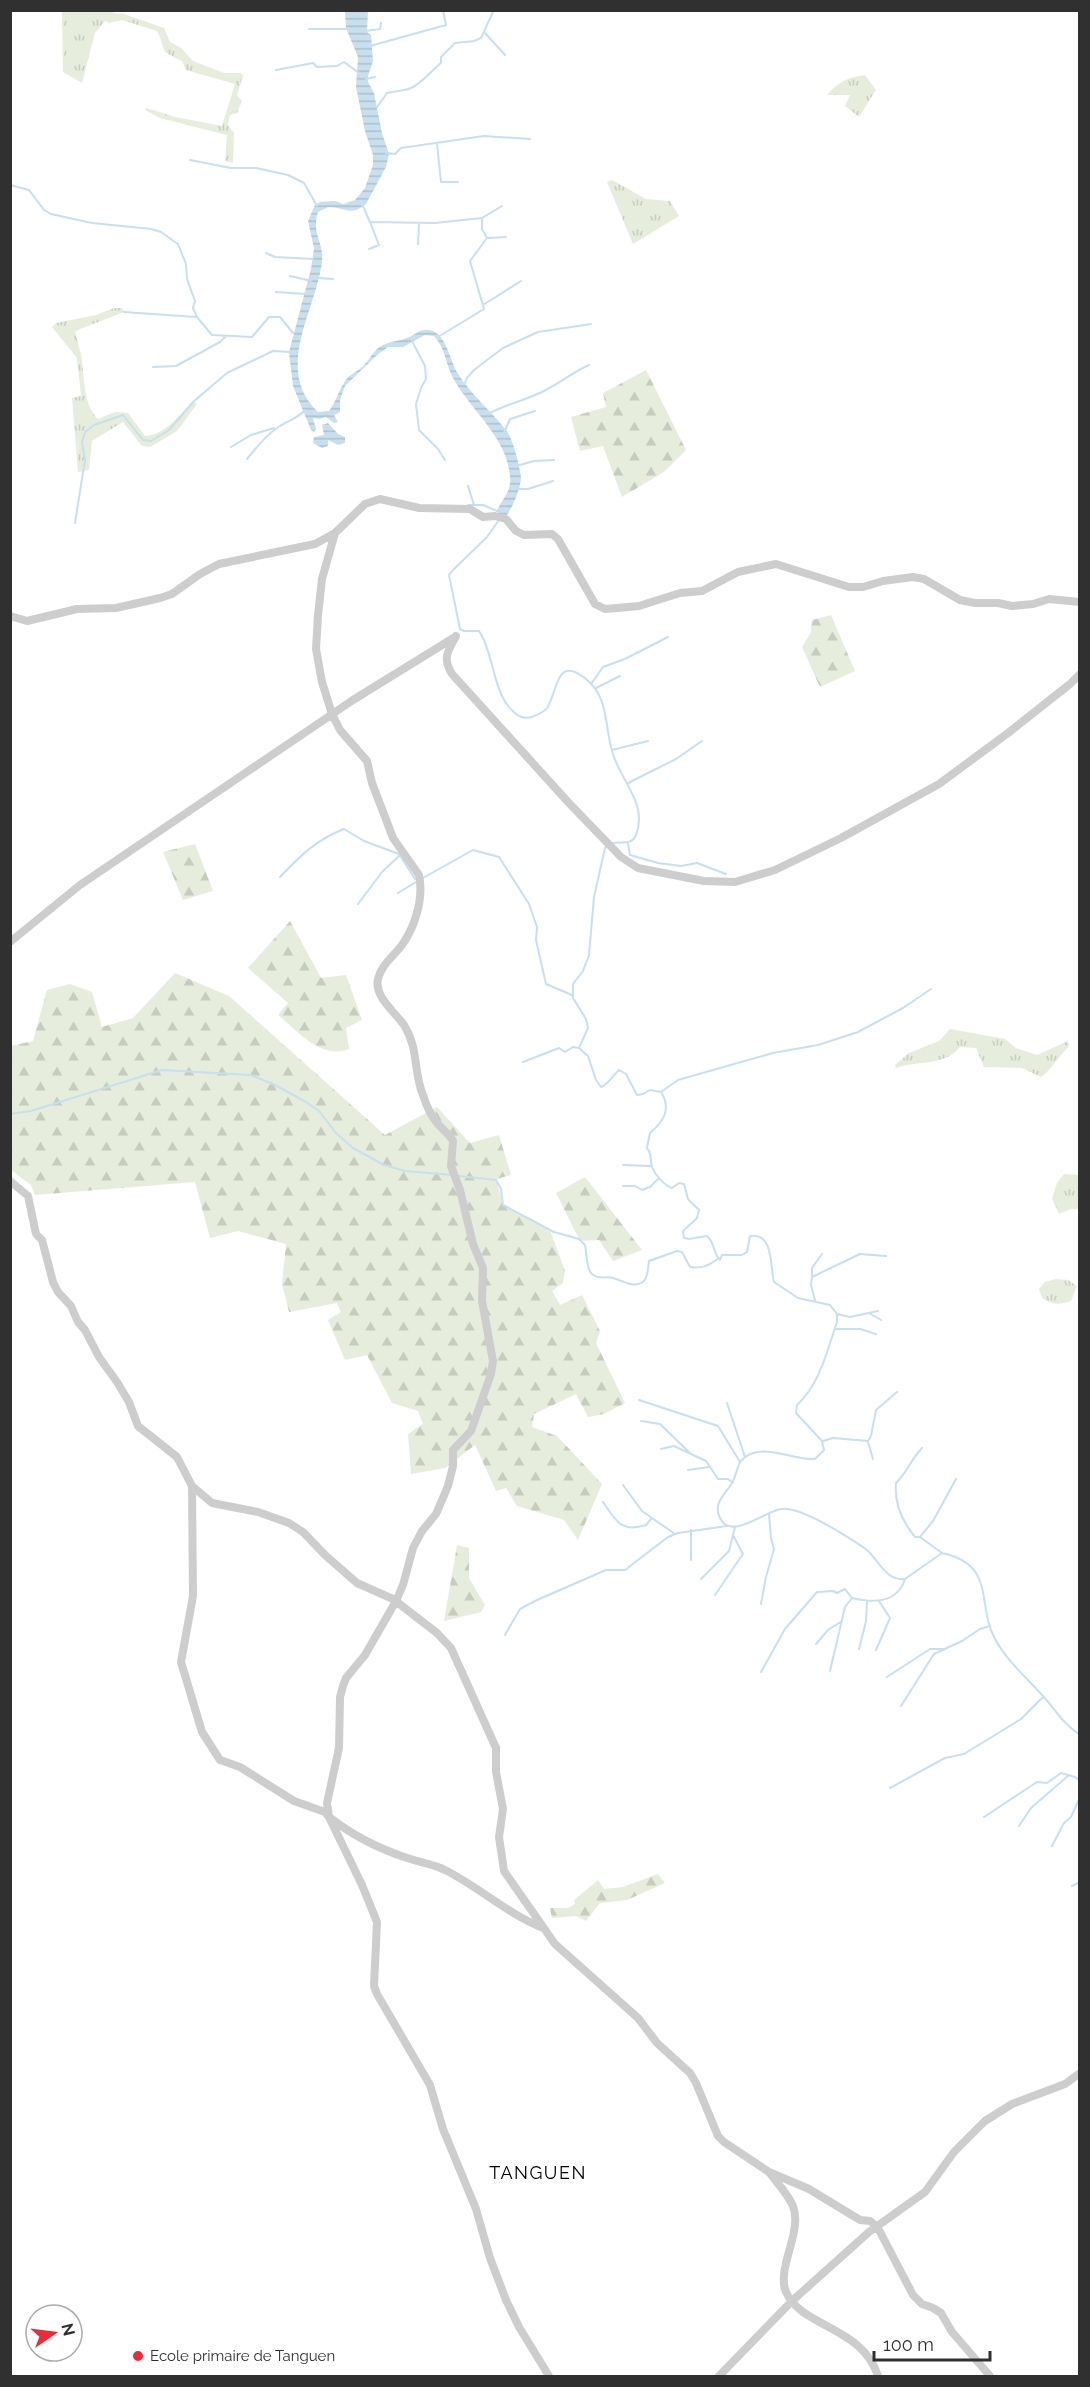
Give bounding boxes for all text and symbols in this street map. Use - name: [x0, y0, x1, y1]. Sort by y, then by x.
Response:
- district label: TANGUEN: [489, 2162, 587, 2183]
- north arrow: [24, 2303, 84, 2363]
- text: N: [57, 2321, 79, 2338]
- scale bar: [874, 2324, 990, 2362]
- text: 100 m: [883, 2334, 934, 2355]
- place label: Ecole primaire de Tanguen: [150, 2347, 335, 2365]
- marker: Ecole primaire de Tanguen: [131, 2349, 145, 2363]

